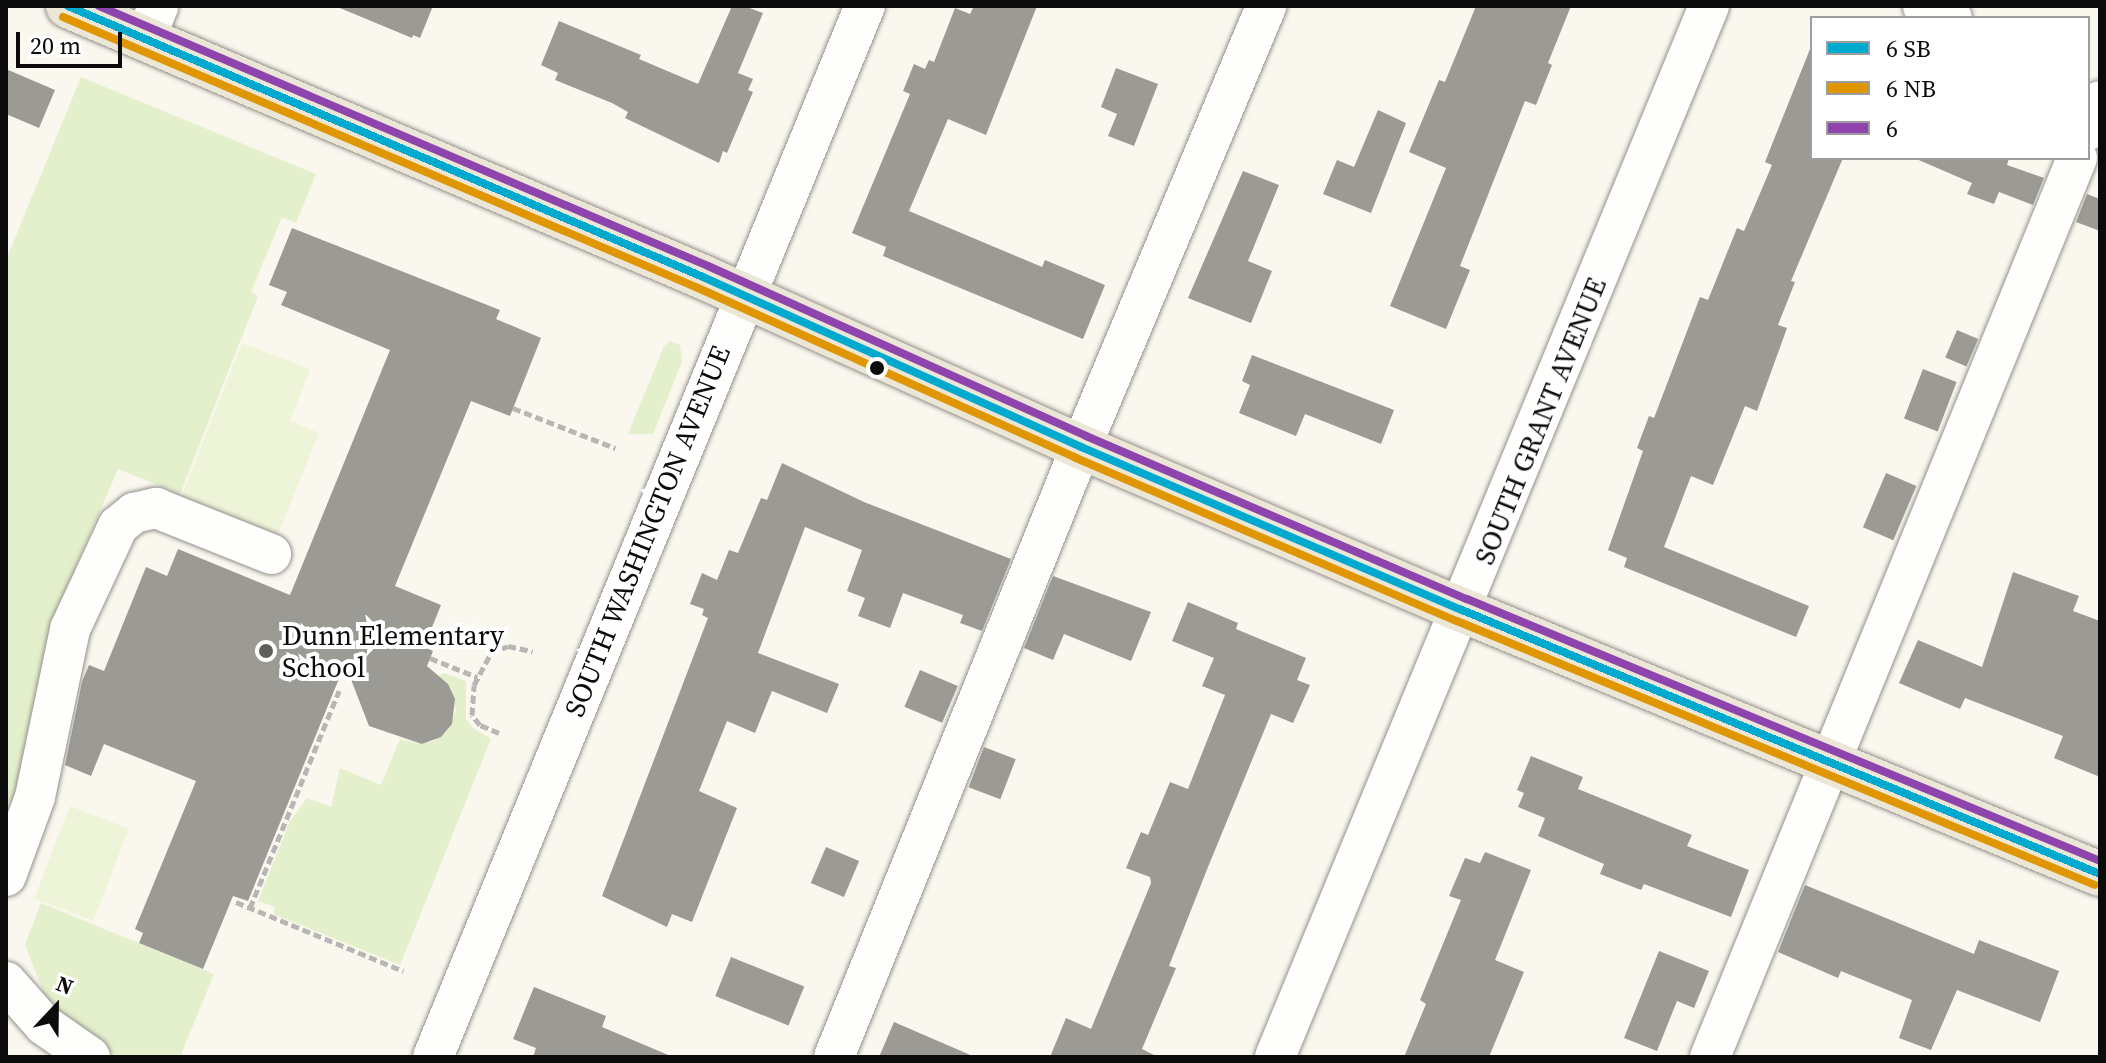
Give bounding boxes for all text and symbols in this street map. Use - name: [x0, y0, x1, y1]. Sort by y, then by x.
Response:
- scale bar: [20, 16, 126, 66]
- legend: [1810, 16, 2090, 160]
- text: 20 m: [30, 29, 81, 62]
- text: 6 SB: [1886, 32, 1931, 65]
- text: 6 NB: [1886, 72, 1936, 105]
- text: 6: [1886, 112, 1898, 145]
- street label: SOUTH GRANT AVENUE: [1467, 272, 1613, 570]
- street label: SOUTH WASHINGTON AVENUE: [557, 340, 737, 722]
- unlabelled marker: [869, 360, 885, 376]
- place label: Dunn Elementary School: [282, 618, 504, 684]
- marker: Dunn Elementary School: [257, 642, 275, 660]
- north arrow: [16, 967, 96, 1047]
- text: N: [52, 968, 78, 1002]

